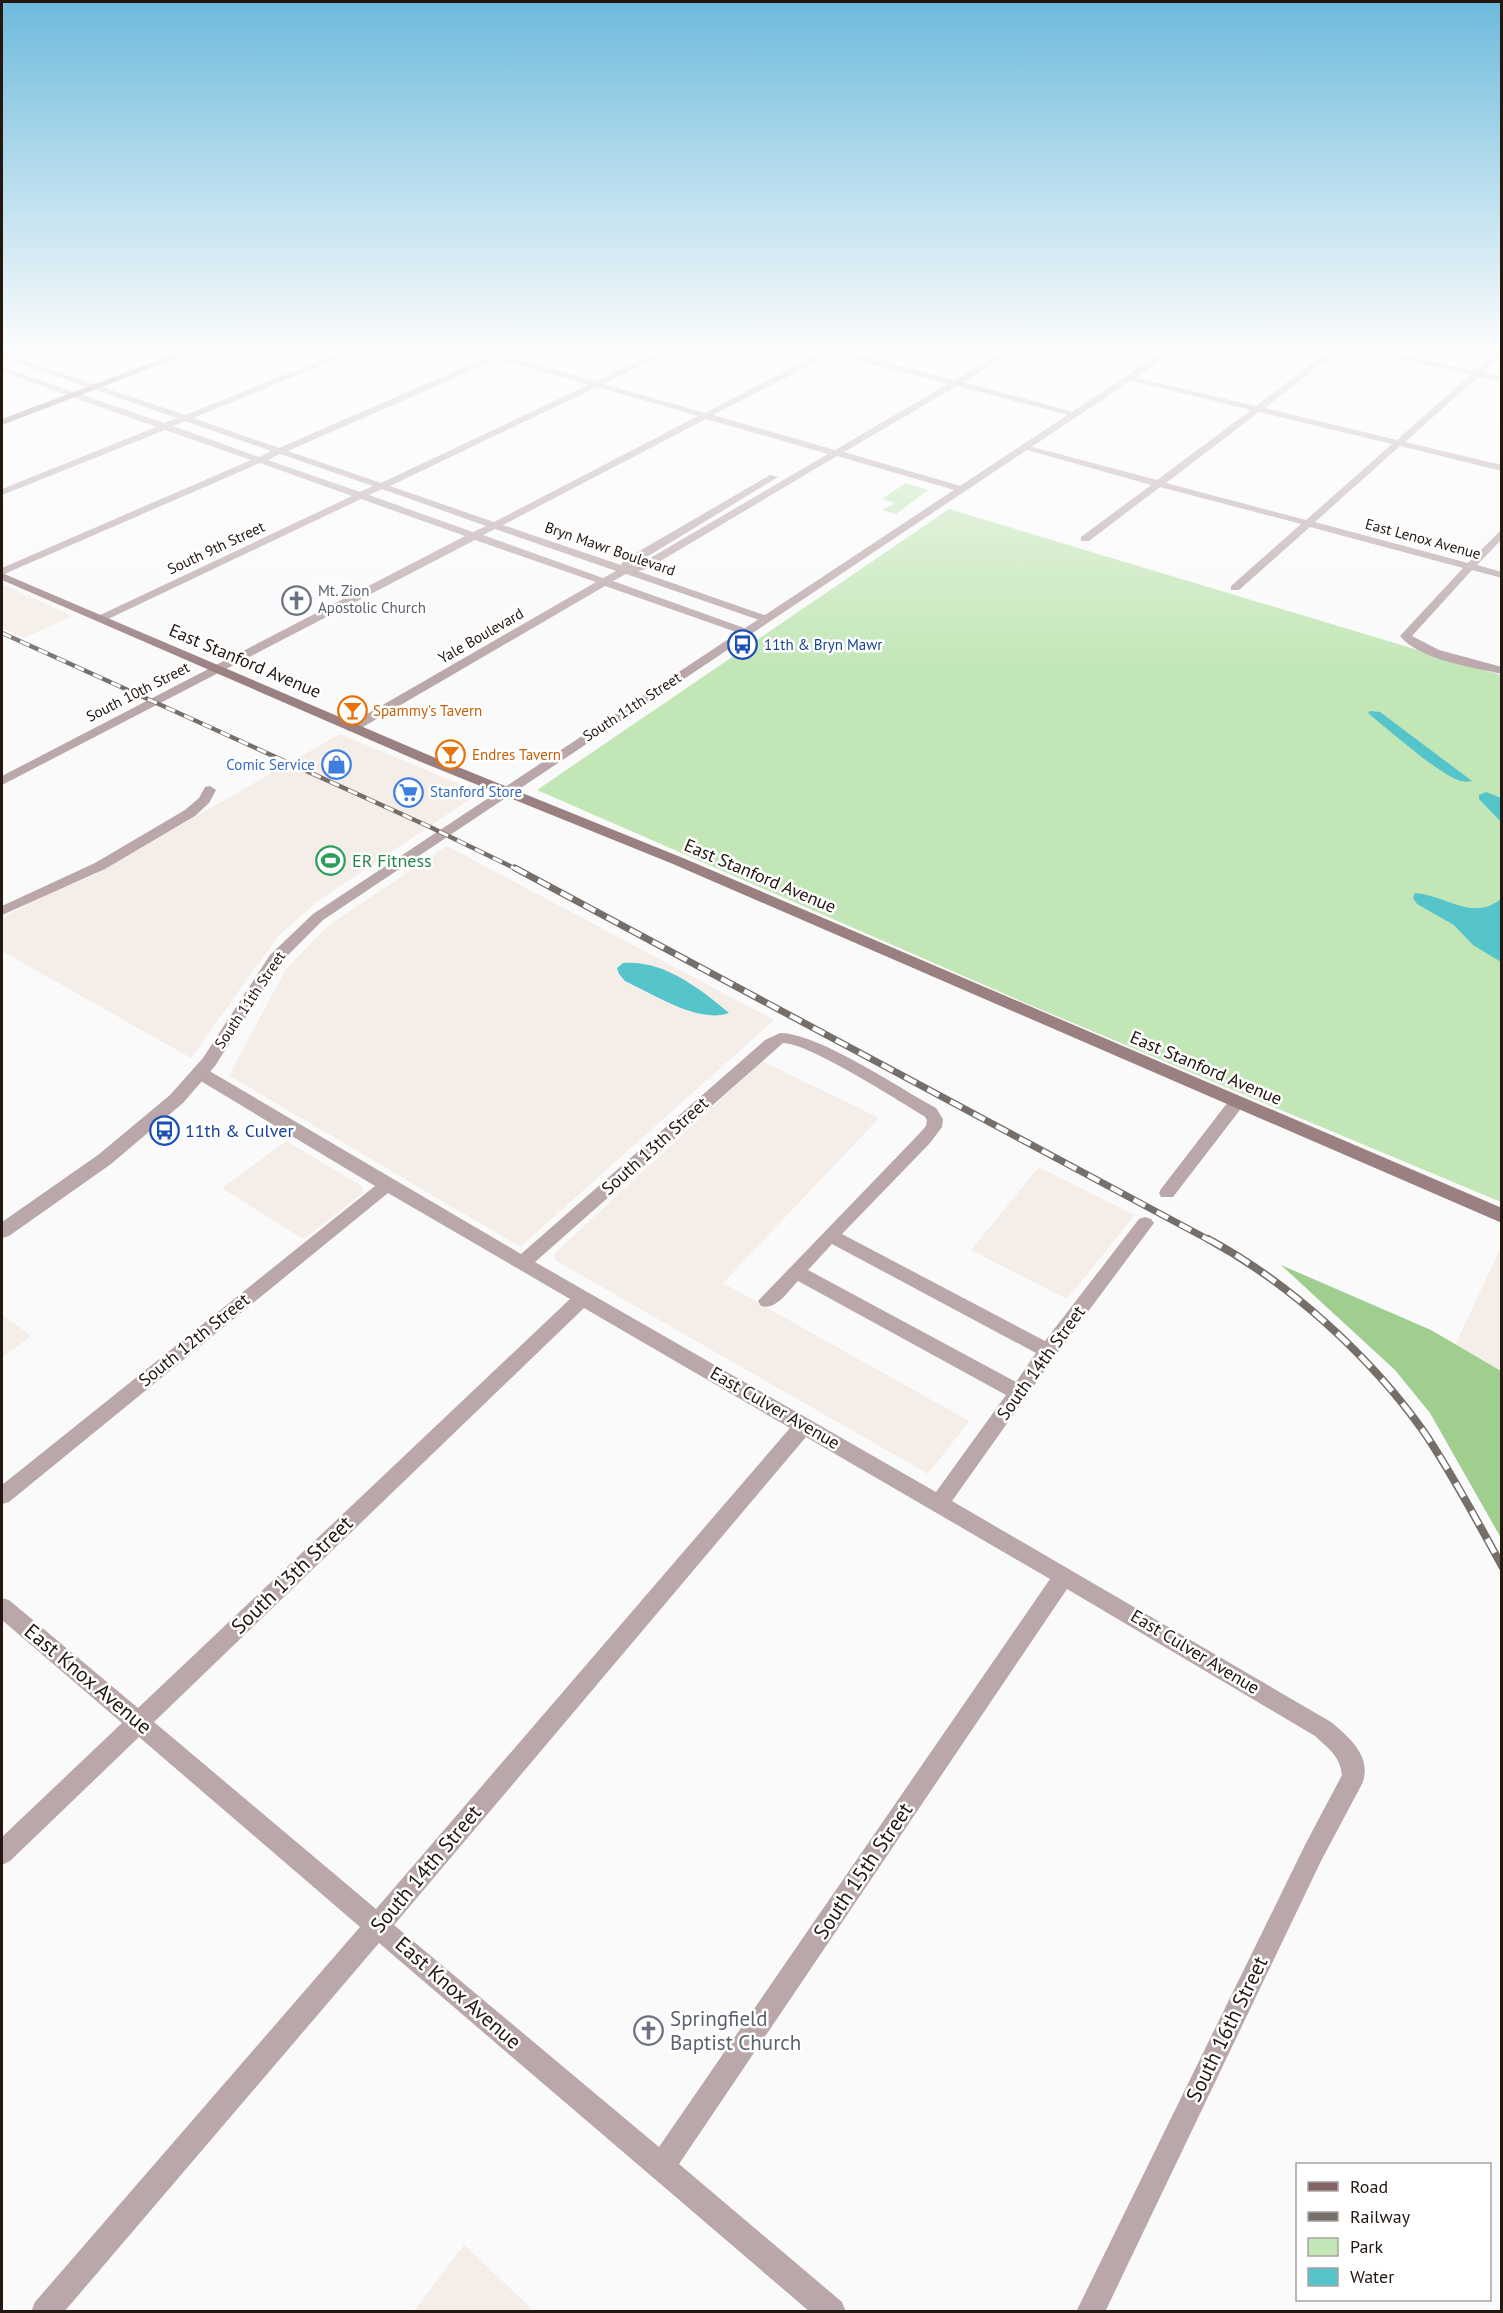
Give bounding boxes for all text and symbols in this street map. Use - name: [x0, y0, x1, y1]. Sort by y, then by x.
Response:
- street label: East Lenox Avenue: [1363, 514, 1483, 563]
- street label: South 9th Street: [164, 517, 267, 578]
- street label: Bryn Mawr Boulevard: [542, 517, 678, 580]
- place label: Mt. Zion Apostolic Church: [318, 581, 426, 617]
- church icon: Mt. Zion Apostolic Church: [281, 584, 313, 616]
- street label: Yale Boulevard: [435, 604, 527, 668]
- street label: East Stanford Avenue: [166, 618, 325, 703]
- bus stop icon: 11th & Bryn Mawr: [727, 629, 759, 661]
- place label: 11th & Bryn Mawr: [764, 635, 882, 654]
- street label: South 10th Street: [83, 657, 193, 726]
- street label: South 11th Street: [579, 668, 684, 745]
- bar icon: Spammy's Tavern: [336, 695, 368, 727]
- place label: Spammy's Tavern: [373, 701, 482, 720]
- bar icon: Endres Tavern: [435, 739, 467, 771]
- place label: Endres Tavern: [472, 745, 561, 764]
- shop icon: Comic Service: [320, 749, 352, 781]
- place label: Comic Service: [226, 755, 315, 774]
- supermarket icon: Stanford Store: [393, 776, 425, 808]
- place label: Stanford Store: [430, 782, 522, 801]
- street label: East Stanford Avenue: [681, 833, 840, 918]
- sports icon: ER Fitness: [315, 845, 347, 877]
- place label: ER Fitness: [352, 849, 432, 872]
- street label: South 11th Street: [210, 947, 289, 1052]
- street label: East Stanford Avenue: [1127, 1025, 1286, 1110]
- street label: South 13th Street: [596, 1092, 713, 1200]
- bus stop icon: 11th & Culver: [148, 1115, 180, 1147]
- place label: 11th & Culver: [185, 1119, 294, 1142]
- street label: South 12th Street: [134, 1288, 254, 1391]
- street label: South 14th Street: [991, 1301, 1090, 1424]
- street label: East Culver Avenue: [706, 1361, 844, 1454]
- street label: South 13th Street: [225, 1510, 358, 1639]
- street label: East Culver Avenue: [1127, 1604, 1264, 1699]
- street label: East Knox Avenue: [19, 1617, 158, 1740]
- street label: South 15th Street: [807, 1797, 918, 1944]
- street label: South 14th Street: [364, 1799, 487, 1938]
- street label: East Knox Avenue: [390, 1930, 527, 2055]
- street label: South 16th Street: [1180, 1952, 1273, 2106]
- place label: Springfield Baptist Church: [670, 2005, 801, 2056]
- church icon: Springfield Baptist Church: [633, 2015, 665, 2047]
- legend: [1296, 2163, 1491, 2301]
- text: Road: [1350, 2175, 1388, 2198]
- text: Railway: [1350, 2205, 1411, 2228]
- text: Park: [1350, 2235, 1383, 2258]
- text: Water: [1350, 2265, 1394, 2288]

